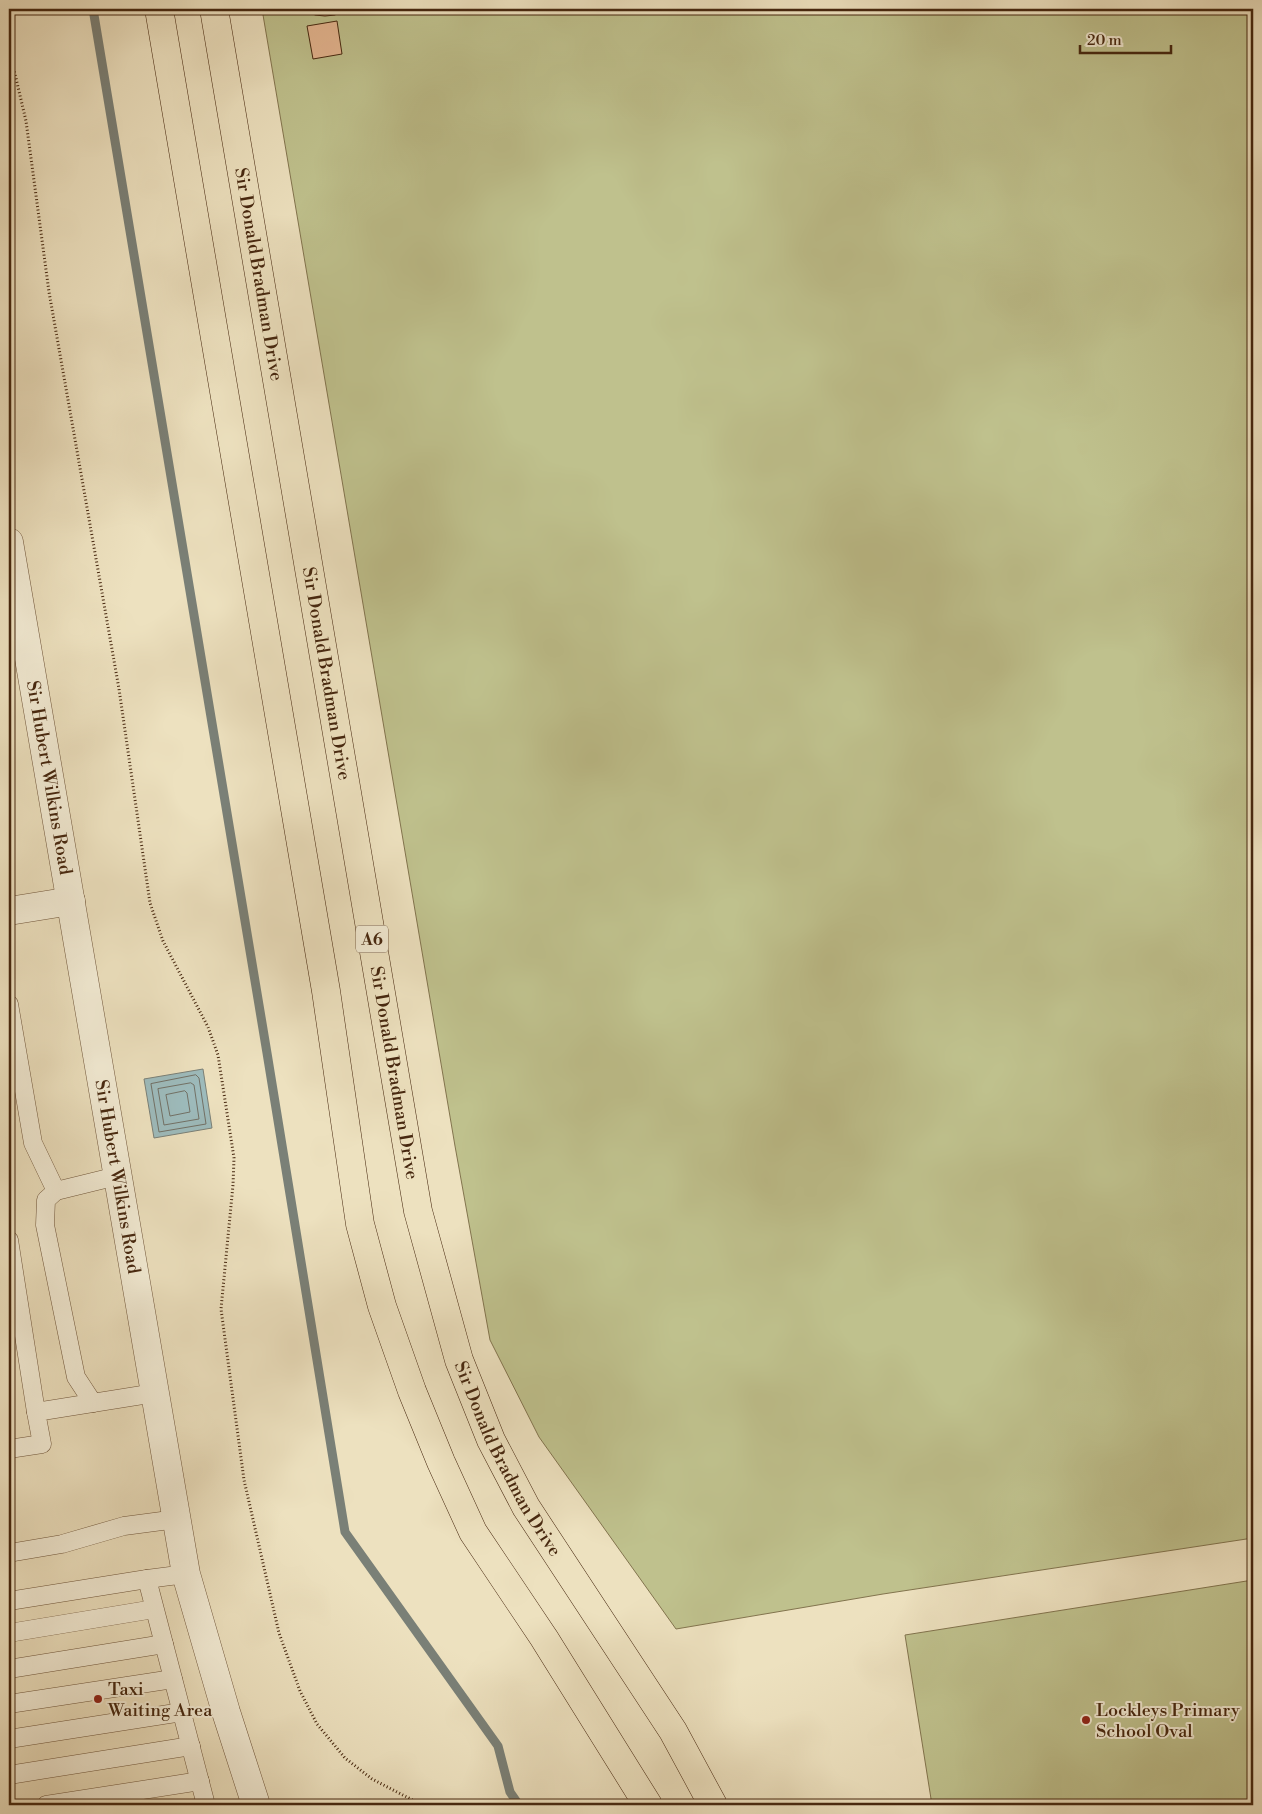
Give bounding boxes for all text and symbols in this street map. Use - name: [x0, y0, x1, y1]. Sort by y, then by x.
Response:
- scale bar: [1080, 22, 1171, 54]
- text: 20 m: [1087, 31, 1122, 50]
- street label: Sir Donald Bradman Drive: [229, 166, 288, 383]
- street label: Sir Donald Bradman Drive: [297, 565, 356, 782]
- street label: Sir Hubert Wilkins Road: [21, 679, 77, 877]
- road number: A6: [356, 926, 388, 952]
- street label: Sir Donald Bradman Drive: [365, 964, 423, 1181]
- street label: Sir Hubert Wilkins Road: [89, 1078, 145, 1276]
- street label: Sir Donald Bradman Drive: [449, 1358, 566, 1561]
- place label: Taxi Waiting Area: [107, 1678, 213, 1722]
- marker: Taxi Waiting Area: [92, 1693, 104, 1705]
- place label: Lockleys Primary School Oval: [1096, 1699, 1240, 1743]
- marker: Lockleys Primary School Oval: [1080, 1714, 1092, 1726]

